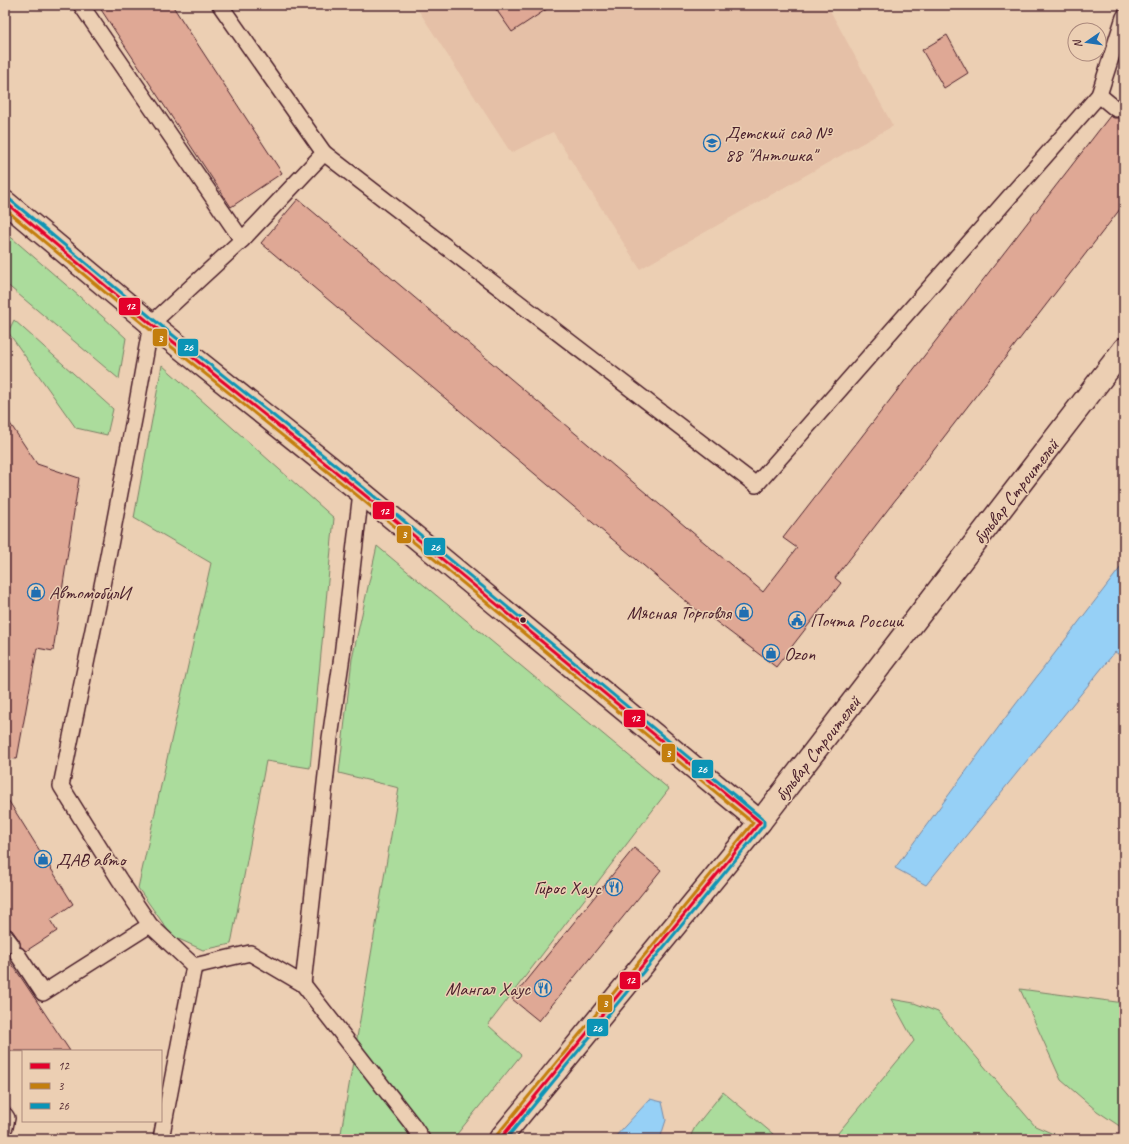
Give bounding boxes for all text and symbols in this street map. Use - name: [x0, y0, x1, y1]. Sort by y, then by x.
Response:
- north arrow: [1067, 22, 1107, 62]
- text: N: [1069, 37, 1085, 49]
- place label: Детский сад № 88 "Антошка": [725, 121, 834, 167]
- school or university icon: Детский сад № 88 "Антошка": [702, 133, 722, 153]
- line badge: 12: [118, 297, 141, 316]
- text: 12: [125, 299, 136, 313]
- line badge: 3: [152, 328, 168, 347]
- text: 3: [158, 331, 164, 345]
- line badge: 26: [177, 338, 199, 357]
- text: 26: [183, 340, 194, 354]
- street label: бульвар Строителей: [967, 433, 1065, 549]
- line badge: 12: [372, 501, 395, 520]
- text: 12: [379, 504, 390, 518]
- line badge: 3: [396, 525, 412, 544]
- text: 3: [402, 527, 408, 541]
- line badge: 26: [423, 537, 446, 556]
- text: 26: [430, 540, 441, 554]
- place label: АвтомобилИ: [49, 581, 133, 605]
- shop icon: АвтомобилИ: [26, 582, 46, 602]
- place label: Мясная Торговля: [627, 601, 732, 625]
- shop icon: Мясная Торговля: [734, 602, 754, 622]
- place label: Почта России: [810, 609, 905, 633]
- public building icon: Почта России: [787, 610, 807, 630]
- unlabelled marker: [518, 615, 528, 625]
- place label: Ozon: [784, 642, 816, 666]
- shop icon: Ozon: [761, 643, 781, 663]
- street label: бульвар Строителей: [769, 690, 867, 806]
- line badge: 12: [623, 709, 646, 728]
- text: 12: [630, 711, 641, 725]
- line badge: 3: [661, 743, 676, 763]
- text: 3: [666, 746, 672, 760]
- line badge: 26: [691, 759, 714, 779]
- text: 26: [697, 762, 708, 776]
- place label: ДАВ авто: [56, 848, 127, 872]
- shop icon: ДАВ авто: [33, 849, 53, 869]
- place label: Гирос Хаус: [534, 876, 602, 900]
- restaurant icon: Гирос Хаус: [604, 877, 624, 897]
- line badge: 12: [619, 971, 641, 990]
- text: 12: [625, 973, 636, 987]
- place label: Мангал Хаус: [446, 977, 531, 1001]
- restaurant icon: Мангал Хаус: [533, 978, 553, 998]
- line badge: 3: [597, 994, 613, 1013]
- text: 3: [603, 996, 609, 1010]
- line badge: 26: [586, 1018, 609, 1037]
- text: 26: [592, 1021, 603, 1035]
- legend: [22, 1050, 162, 1122]
- text: 12: [58, 1058, 70, 1074]
- text: 3: [58, 1078, 65, 1094]
- text: 26: [58, 1098, 69, 1114]

